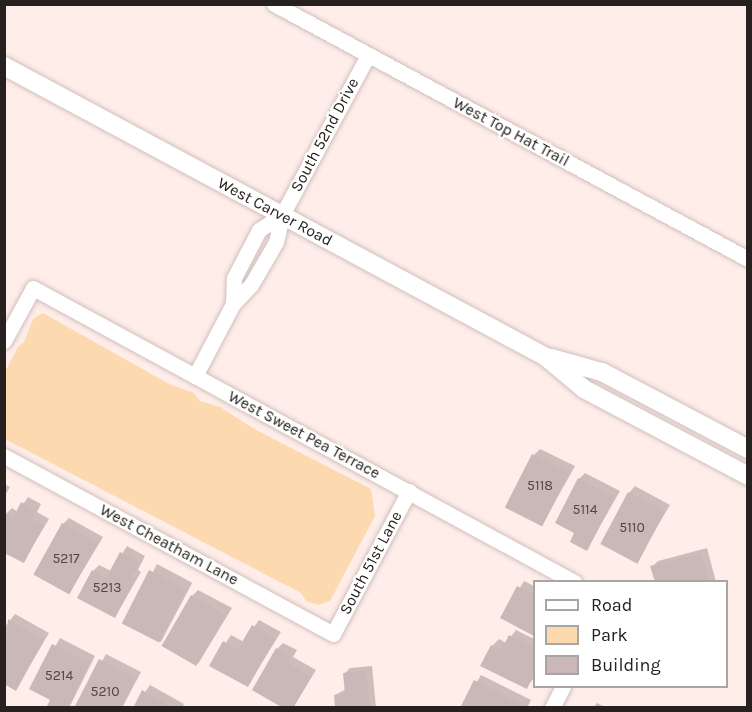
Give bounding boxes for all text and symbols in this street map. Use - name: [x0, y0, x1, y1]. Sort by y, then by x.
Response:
- street label: South 52nd Drive: [287, 75, 363, 195]
- street label: West Top Hat Trail: [450, 93, 572, 171]
- street label: West Carver Road: [214, 174, 336, 250]
- street label: West Sweet Pea Terrace: [225, 387, 383, 483]
- house number: 5118: [527, 478, 553, 494]
- street label: West Cheatham Lane: [96, 500, 242, 590]
- house number: 5114: [573, 502, 597, 518]
- street label: South 51st Lane: [336, 508, 406, 618]
- house number: 5110: [619, 520, 645, 536]
- house number: 5217: [52, 551, 80, 567]
- house number: 5213: [93, 580, 121, 596]
- legend: [533, 580, 728, 688]
- text: Road: [591, 594, 632, 616]
- text: Park: [591, 624, 628, 646]
- text: Building: [591, 654, 661, 676]
- house number: 5214: [45, 668, 73, 684]
- house number: 5210: [91, 684, 119, 700]

